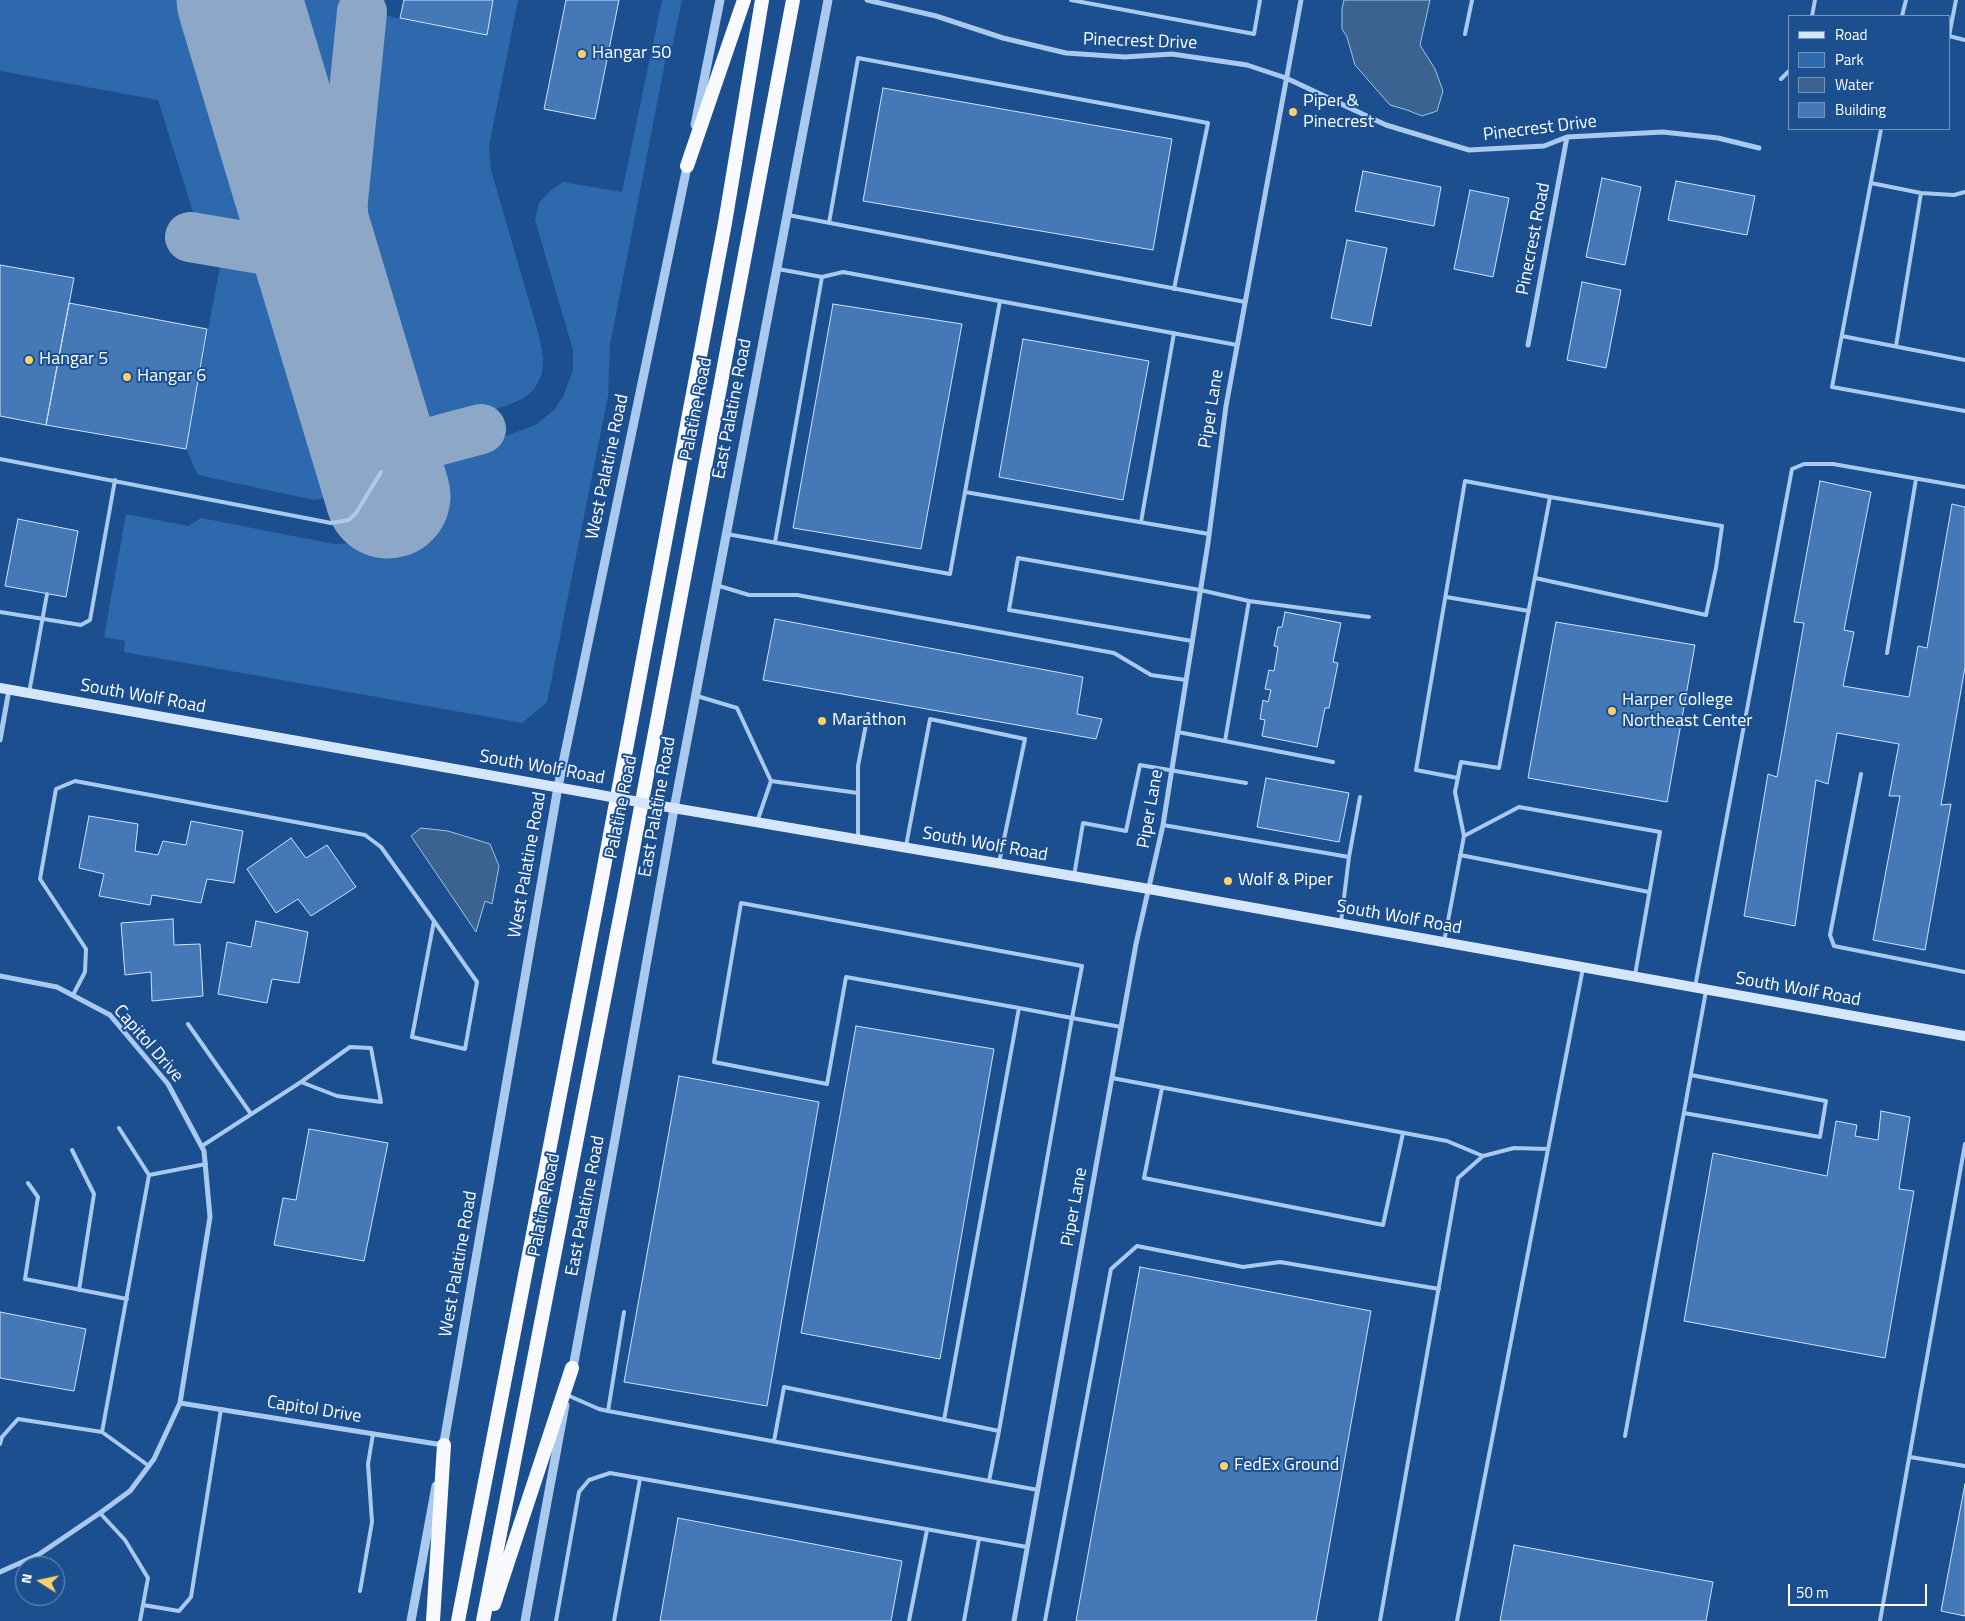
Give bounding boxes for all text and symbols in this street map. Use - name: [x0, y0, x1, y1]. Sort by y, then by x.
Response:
- legend: [1788, 15, 1950, 130]
- text: Road: [1835, 23, 1867, 46]
- street label: Pinecrest Drive: [1082, 29, 1198, 55]
- place label: Hangar 50: [592, 43, 671, 65]
- marker: Hangar 50: [576, 48, 588, 60]
- text: Park: [1835, 48, 1864, 71]
- text: Water: [1835, 73, 1874, 96]
- place label: Piper & Pinecrest: [1303, 91, 1374, 134]
- text: Building: [1835, 98, 1886, 121]
- marker: Piper & Pinecrest: [1287, 106, 1299, 118]
- street label: Pinecrest Drive: [1482, 111, 1598, 147]
- street label: Pinecrest Road: [1513, 181, 1555, 297]
- street label: East Palatine Road: [709, 337, 757, 481]
- place label: Hangar 5: [39, 349, 108, 371]
- marker: Hangar 5: [23, 354, 35, 366]
- street label: Palatine Road: [676, 356, 718, 462]
- place label: Hangar 6: [137, 366, 206, 388]
- street label: Piper Lane: [1195, 368, 1229, 450]
- marker: Hangar 6: [121, 371, 133, 383]
- street label: West Palatine Road: [582, 392, 634, 542]
- street label: South Wolf Road: [79, 675, 207, 719]
- place label: Harper College Northeast Center: [1622, 690, 1752, 732]
- marker: Harper College Northeast Center: [1606, 705, 1618, 717]
- place label: Marathon: [832, 710, 907, 732]
- marker: Marathon: [816, 715, 828, 727]
- street label: East Palatine Road: [635, 735, 681, 879]
- street label: South Wolf Road: [478, 746, 606, 790]
- street label: Palatine Road: [601, 754, 643, 860]
- street label: Piper Lane: [1133, 768, 1169, 850]
- street label: West Palatine Road: [505, 790, 551, 940]
- street label: South Wolf Road: [921, 823, 1049, 867]
- place label: Wolf & Piper: [1238, 870, 1333, 892]
- marker: Wolf & Piper: [1222, 875, 1234, 887]
- street label: South Wolf Road: [1335, 896, 1463, 940]
- street label: South Wolf Road: [1734, 968, 1862, 1012]
- street label: Capitol Drive: [109, 1001, 187, 1087]
- street label: East Palatine Road: [562, 1134, 610, 1278]
- street label: Palatine Road: [524, 1152, 566, 1258]
- street label: Piper Lane: [1057, 1166, 1093, 1248]
- street label: West Palatine Road: [436, 1189, 482, 1339]
- street label: Capitol Drive: [265, 1392, 363, 1428]
- place label: FedEx Ground: [1234, 1455, 1339, 1477]
- marker: FedEx Ground: [1218, 1460, 1230, 1472]
- north arrow: [15, 1556, 65, 1606]
- text: N: [15, 1572, 37, 1585]
- scale bar: [1790, 1574, 1929, 1606]
- text: 50 m: [1796, 1581, 1829, 1604]

